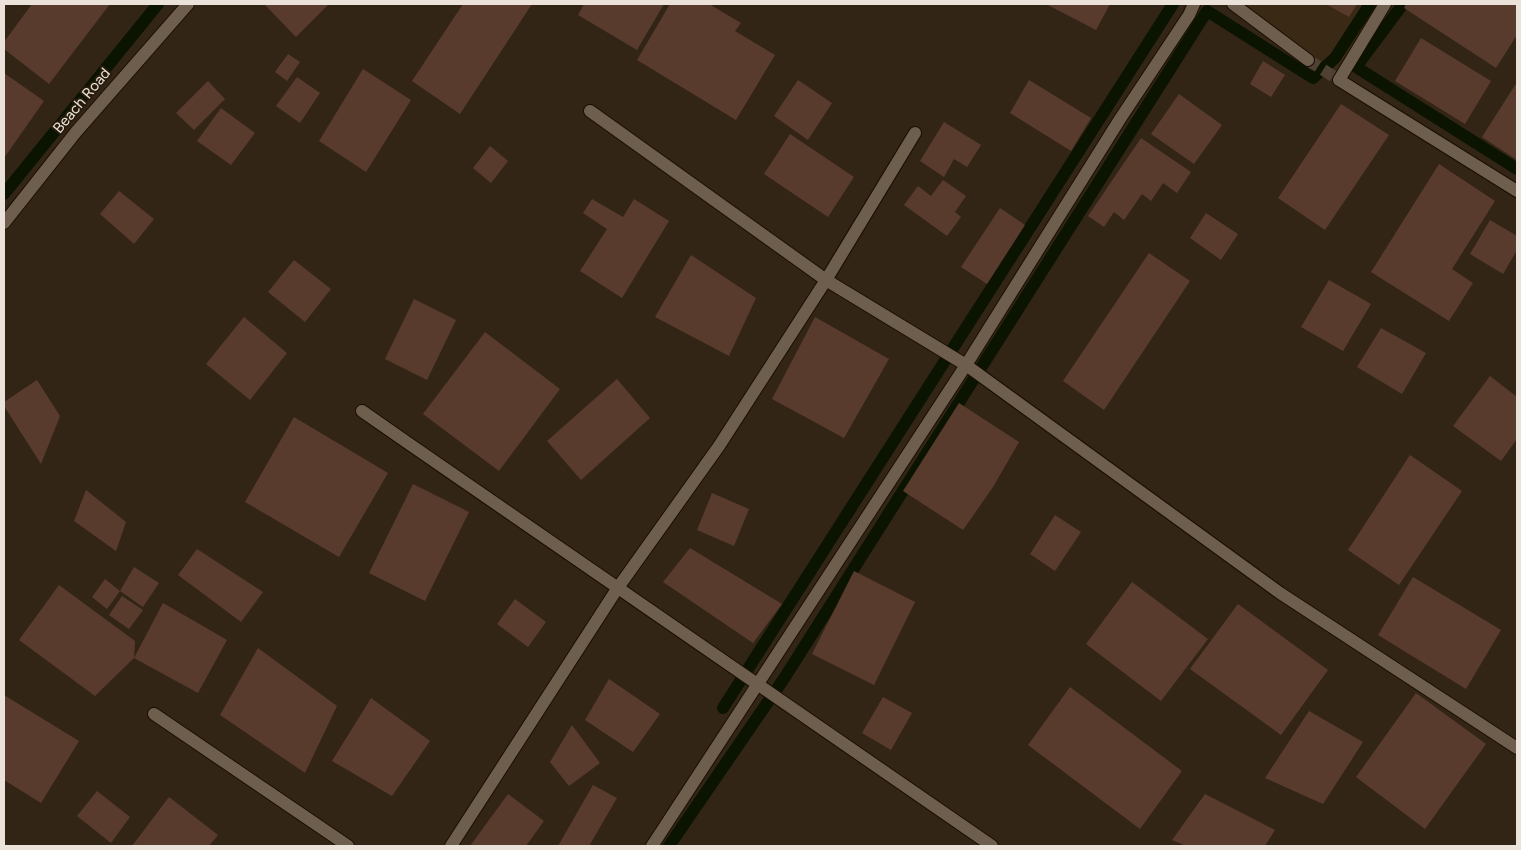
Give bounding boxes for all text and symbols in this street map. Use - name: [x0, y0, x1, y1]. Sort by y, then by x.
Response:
- street label: Beach Road: [49, 65, 115, 137]

